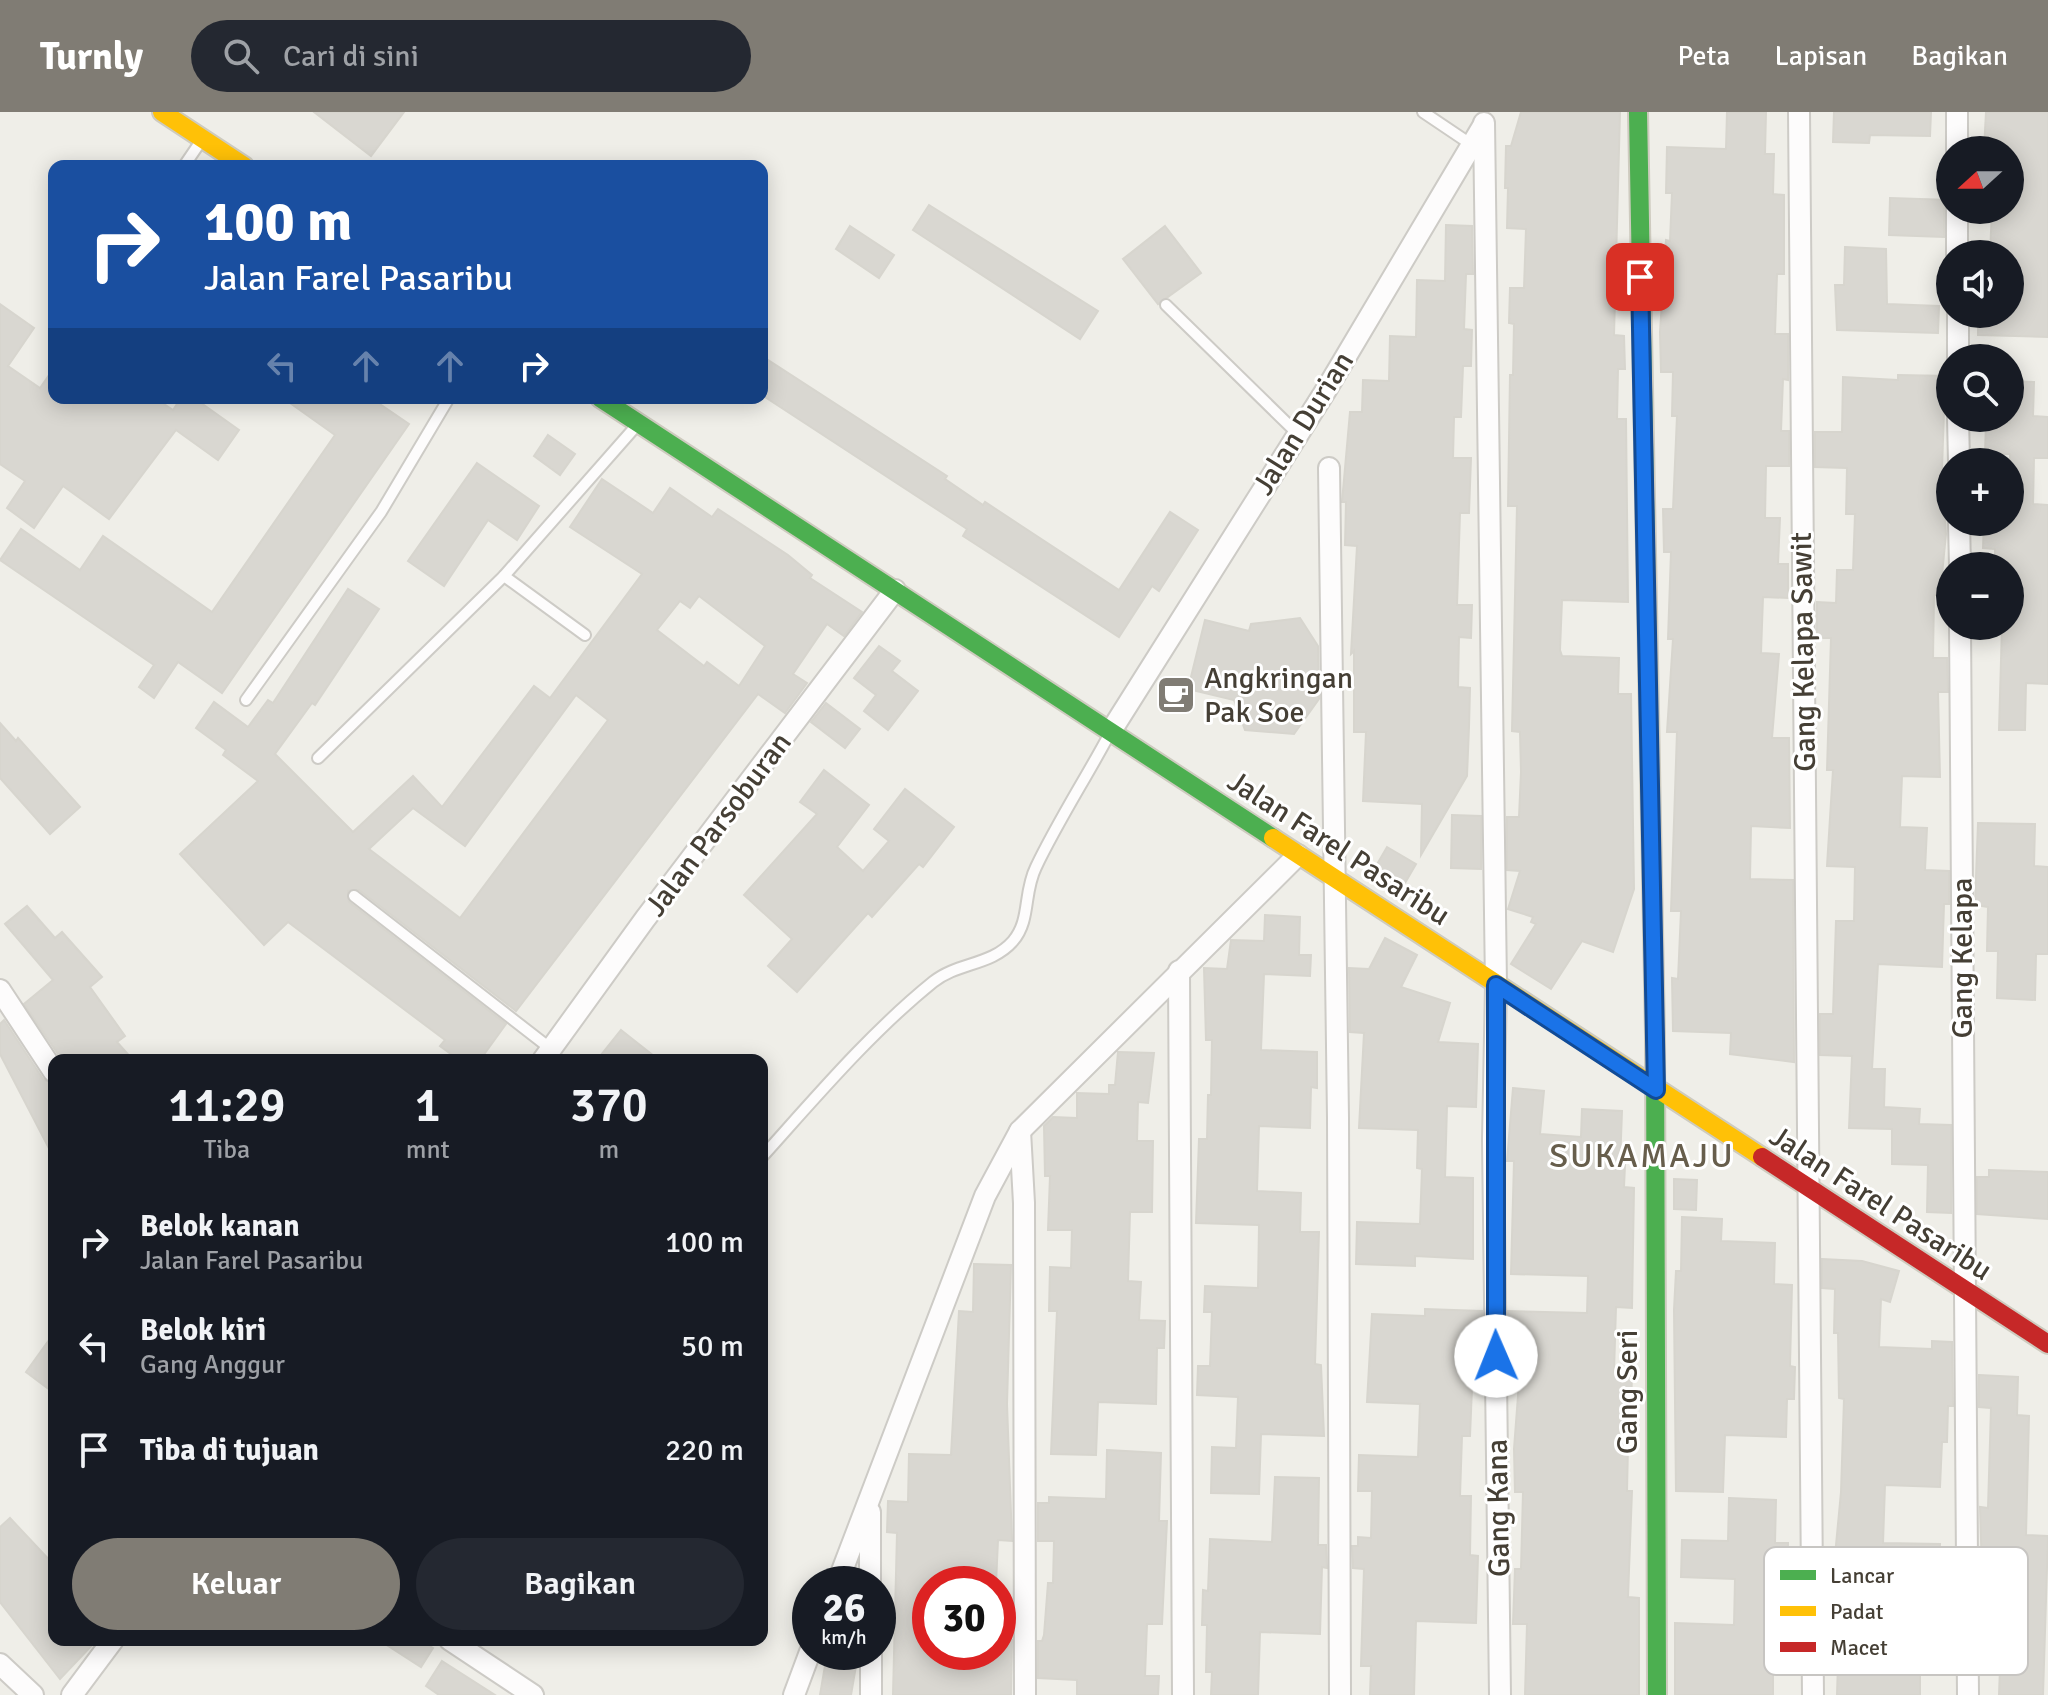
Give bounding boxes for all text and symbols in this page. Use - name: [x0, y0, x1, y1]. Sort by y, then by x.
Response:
- search box: [191, 20, 751, 92]
- text: Turnly: [40, 33, 143, 80]
- icon: search: [219, 34, 263, 78]
- text: Cari di sini: [283, 38, 419, 75]
- text: Peta: [1677, 39, 1731, 73]
- text: Lapisan: [1775, 39, 1867, 73]
- text: Bagikan: [1911, 39, 2008, 73]
- north arrow: [1936, 136, 2024, 224]
- map controls: [1936, 136, 2024, 640]
- text: 100 m: [204, 187, 352, 256]
- icon: right: [72, 192, 176, 296]
- button: sound: [1936, 240, 2024, 328]
- pin: [1606, 243, 1674, 311]
- icon: arrive: [1618, 255, 1662, 299]
- text: Jalan Farel Pasaribu: [204, 256, 513, 301]
- icon: left: [260, 344, 304, 388]
- icon: ahead: [344, 344, 388, 388]
- icon: ahead: [428, 344, 472, 388]
- icon: right: [512, 344, 556, 388]
- button: search: [1936, 344, 2024, 432]
- street label: Jalan Durian: [1245, 345, 1362, 502]
- button: +: [1936, 448, 2024, 536]
- street label: Gang Kelapa Sawit: [1783, 532, 1824, 772]
- button: −: [1936, 552, 2024, 640]
- place label: Angkringan Pak Soe: [1204, 660, 1353, 731]
- cafe icon: Angkringan Pak Soe: [1155, 674, 1197, 716]
- street label: Jalan Parsoburan: [637, 725, 800, 924]
- street label: Jalan Farel Pasaribu: [1221, 763, 1457, 934]
- street label: Gang Kelapa: [1944, 878, 1981, 1038]
- text: 11:29: [168, 1076, 285, 1135]
- text: 1: [415, 1076, 441, 1135]
- text: 370: [570, 1076, 648, 1135]
- street label: Jalan Farel Pasaribu: [1763, 1118, 1999, 1289]
- text: Tiba: [203, 1134, 250, 1166]
- text: mnt: [406, 1134, 450, 1166]
- text: m: [599, 1134, 619, 1166]
- district label: SUKAMAJU: [1549, 1135, 1735, 1177]
- text: Belok kanan: [140, 1208, 300, 1245]
- icon: right: [72, 1220, 116, 1264]
- text: 100 m: [665, 1224, 744, 1261]
- text: Jalan Farel Pasaribu: [140, 1245, 363, 1277]
- text: Belok kiri: [140, 1312, 266, 1349]
- position arrow: [1454, 1314, 1538, 1398]
- icon: left: [72, 1324, 116, 1368]
- text: 50 m: [681, 1328, 744, 1365]
- street label: Gang Seri: [1609, 1330, 1646, 1454]
- text: Gang Anggur: [140, 1349, 285, 1381]
- icon: arrive: [72, 1428, 116, 1472]
- text: Tiba di tujuan: [140, 1432, 319, 1469]
- text: 220 m: [665, 1432, 744, 1469]
- street label: Gang Kana: [1479, 1439, 1518, 1577]
- button: Keluar: [72, 1538, 400, 1630]
- button: Bagikan: [416, 1538, 744, 1630]
- legend: [1764, 1547, 2028, 1675]
- text: Lancar: [1830, 1562, 1894, 1589]
- speed limit sign: 30: [912, 1566, 1016, 1670]
- text: 26: [822, 1583, 866, 1633]
- text: Padat: [1830, 1598, 1884, 1625]
- text: km/h: [821, 1625, 867, 1650]
- text: Macet: [1830, 1634, 1888, 1661]

